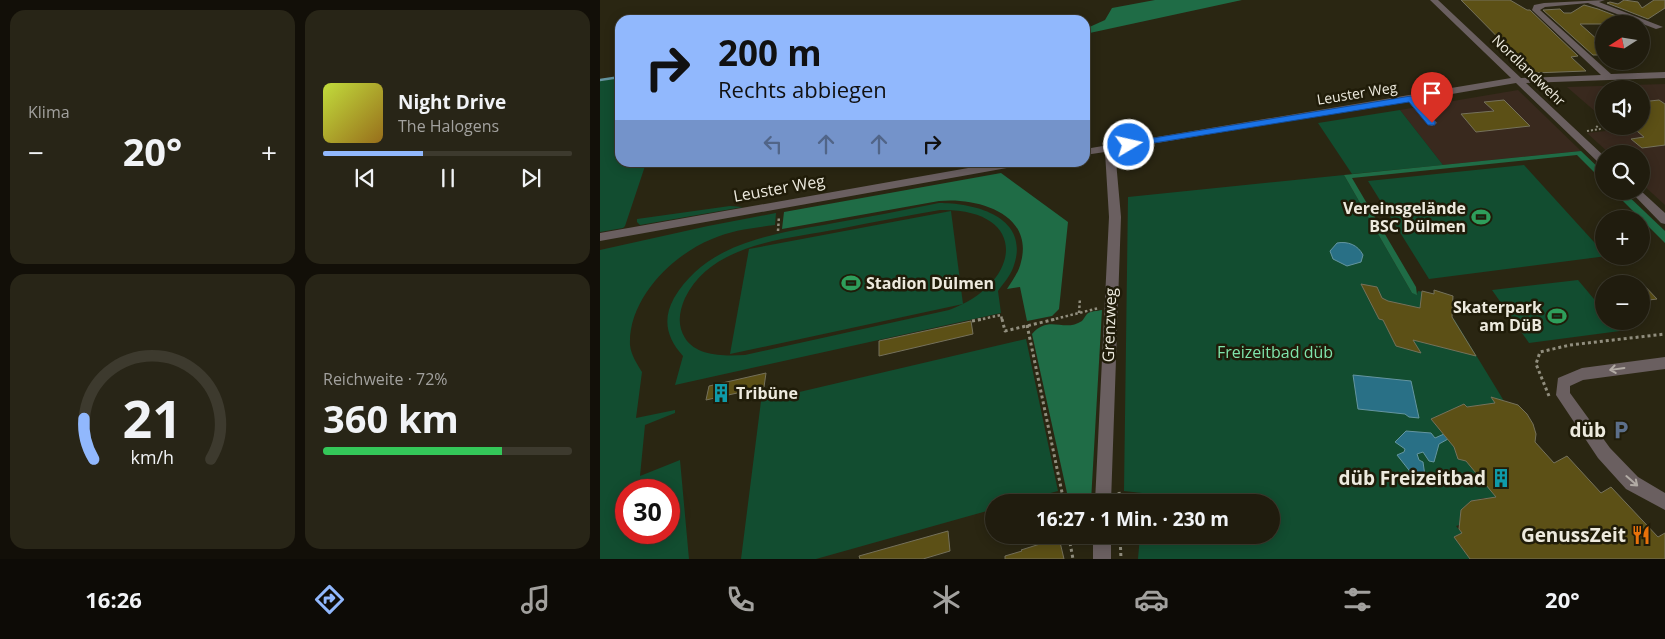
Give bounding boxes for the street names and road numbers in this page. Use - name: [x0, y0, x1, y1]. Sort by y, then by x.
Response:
- street label: Nordlandwehr: [1488, 30, 1570, 110]
- street label: Leuster Weg: [1315, 77, 1399, 109]
- street label: Leuster Weg: [731, 169, 827, 207]
- street label: Grenzweg: [1097, 287, 1121, 363]

